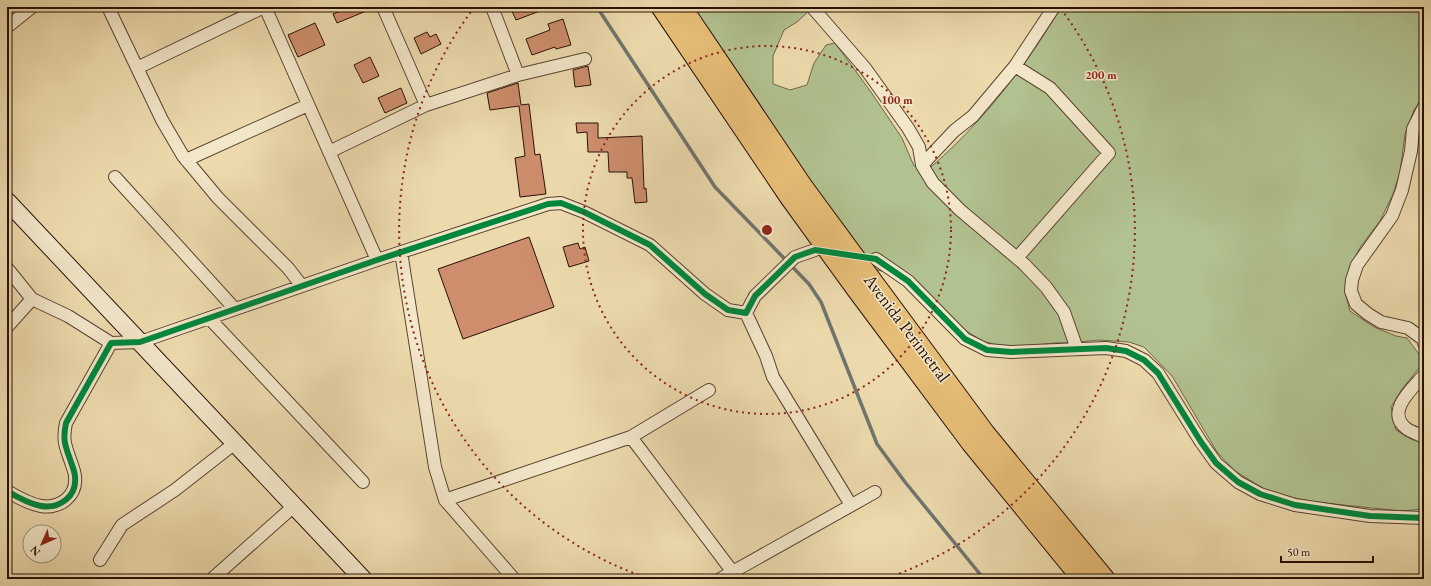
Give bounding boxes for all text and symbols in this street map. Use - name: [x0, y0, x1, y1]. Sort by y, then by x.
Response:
- text: 200 m: [1085, 67, 1117, 83]
- text: 100 m: [881, 92, 913, 108]
- centre of rings: [760, 223, 774, 237]
- street label: Avenida Perimetral: [858, 268, 956, 387]
- north arrow: [22, 524, 62, 564]
- scale bar: [1281, 538, 1373, 564]
- text: N: [27, 543, 43, 559]
- text: 50 m: [1287, 544, 1311, 560]

